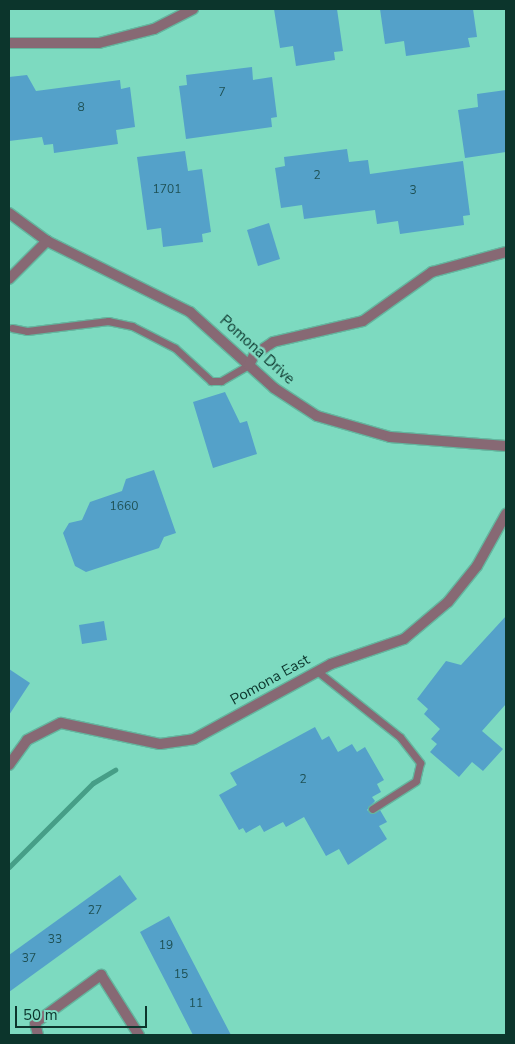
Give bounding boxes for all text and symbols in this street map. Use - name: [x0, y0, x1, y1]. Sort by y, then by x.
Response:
- house number: 7: [218, 86, 226, 100]
- house number: 8: [77, 101, 85, 115]
- house number: 2: [313, 169, 321, 183]
- house number: 1701: [153, 183, 181, 197]
- house number: 3: [409, 184, 417, 198]
- street label: Pomona Drive: [216, 312, 298, 388]
- house number: 1660: [110, 500, 138, 514]
- street label: Pomona East: [227, 651, 313, 709]
- house number: 2: [299, 773, 307, 787]
- house number: 27: [88, 904, 102, 918]
- house number: 33: [48, 933, 62, 947]
- house number: 19: [159, 939, 173, 953]
- house number: 37: [22, 952, 36, 966]
- house number: 15: [174, 968, 188, 982]
- scale bar: [18, 996, 150, 1028]
- house number: 11: [189, 997, 203, 1011]
- text: 50 m: [23, 1005, 58, 1025]

